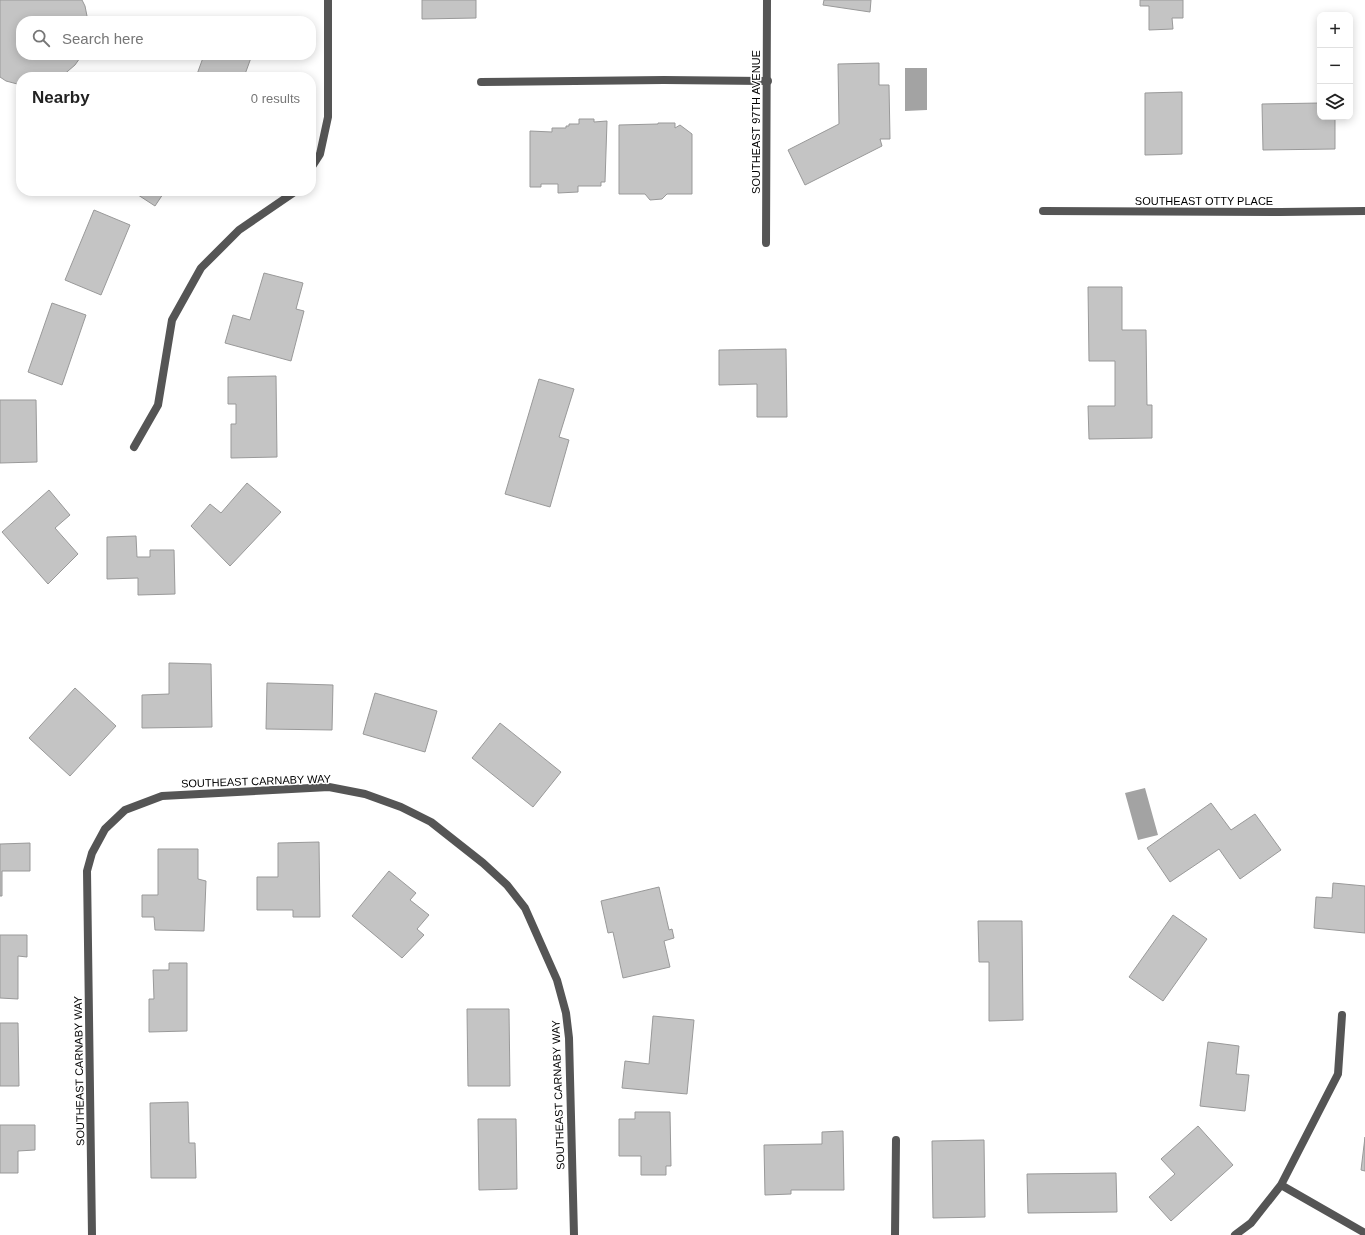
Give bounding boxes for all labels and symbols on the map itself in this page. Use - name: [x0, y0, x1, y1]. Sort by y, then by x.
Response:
- street label: SOUTHEAST 97TH AVENUE: [750, 50, 762, 194]
- street label: SOUTHEAST OTTY PLACE: [1135, 195, 1273, 207]
- street label: SOUTHEAST CARNABY WAY: [181, 772, 332, 790]
- street label: SOUTHEAST CARNABY WAY: [72, 995, 86, 1146]
- street label: SOUTHEAST CARNABY WAY: [549, 1019, 567, 1170]

